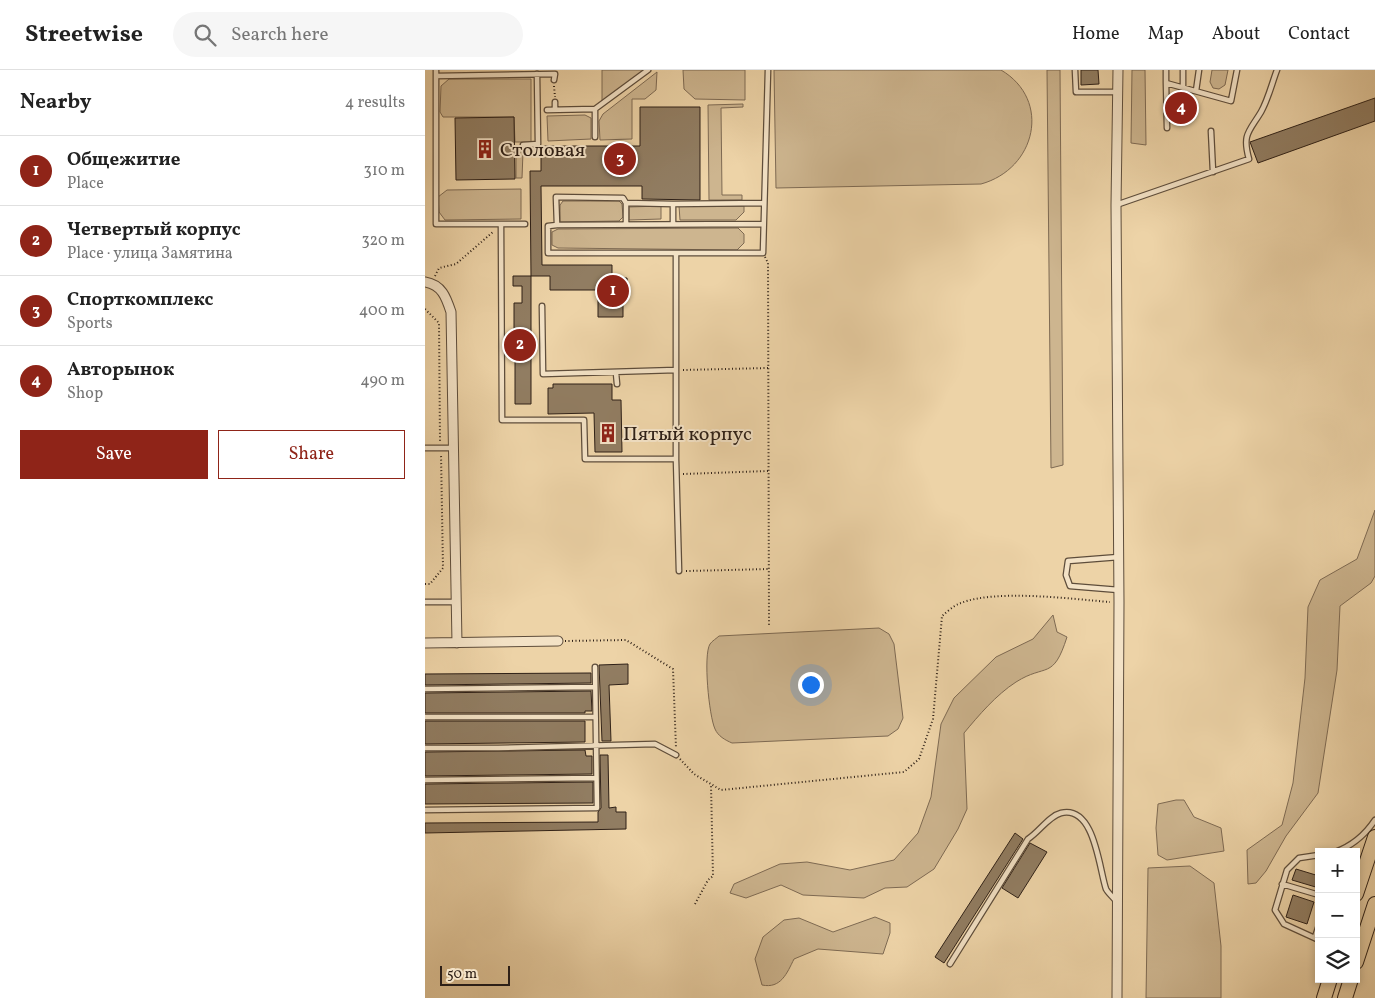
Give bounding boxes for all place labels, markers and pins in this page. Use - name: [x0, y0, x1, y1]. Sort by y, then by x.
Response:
- pin: 4: [1165, 89, 1197, 127]
- place label: Столовая: [500, 137, 585, 165]
- building icon: Столовая: [474, 138, 496, 160]
- pin: 3: [604, 140, 636, 178]
- pin: 1: [597, 272, 629, 310]
- pin: 2: [504, 326, 536, 364]
- place label: Пятый корпус: [623, 421, 752, 449]
- building icon: Пятый корпус: [597, 422, 619, 444]

